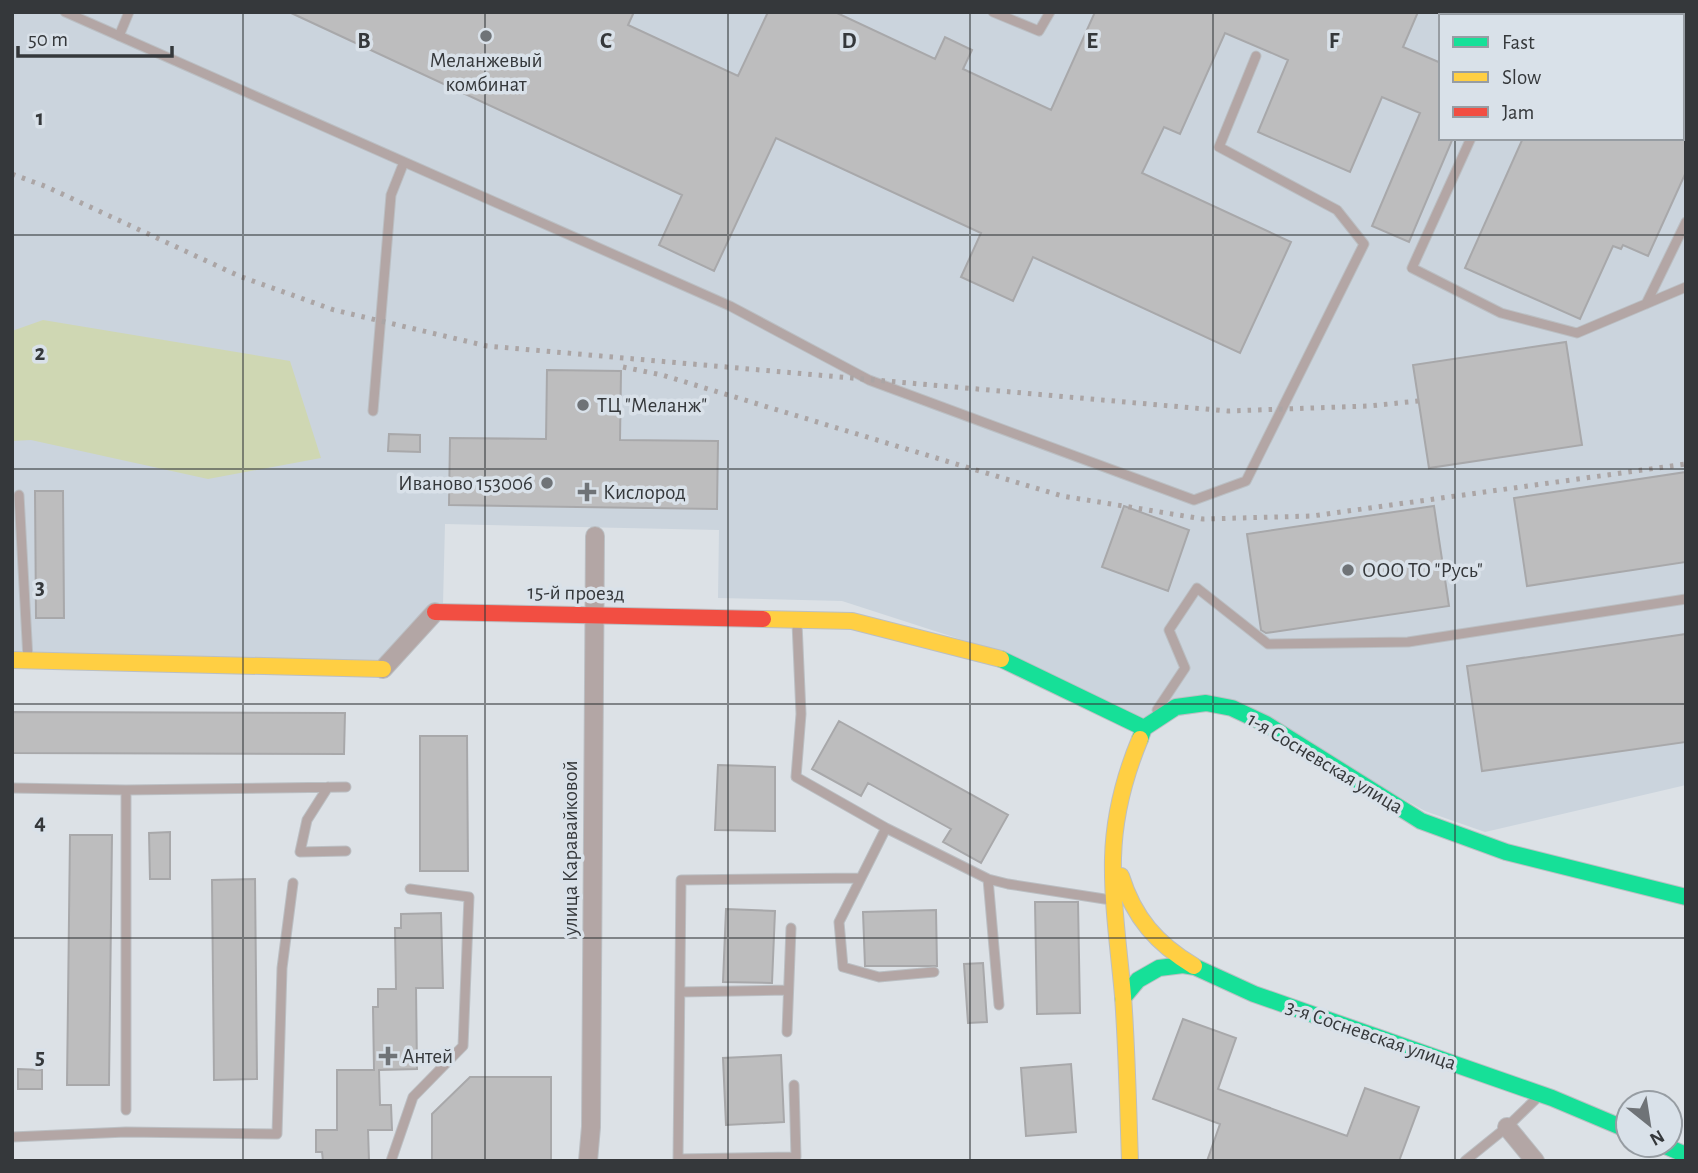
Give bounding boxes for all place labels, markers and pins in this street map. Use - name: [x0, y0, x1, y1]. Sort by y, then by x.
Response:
- marker: Меланжевый комбинат: [478, 28, 494, 44]
- place label: Меланжевый комбинат: [429, 50, 543, 95]
- place label: ТЦ "Меланж": [597, 395, 707, 416]
- marker: ТЦ "Меланж": [575, 397, 591, 413]
- place label: Иваново 153006: [398, 473, 533, 494]
- marker: Иваново 153006: [539, 475, 555, 491]
- marker: Кислород: [577, 482, 597, 502]
- place label: Кислород: [603, 482, 686, 503]
- place label: ООО ТО "Русь": [1362, 560, 1483, 581]
- marker: ООО ТО "Русь": [1340, 562, 1356, 578]
- place label: Антей: [402, 1046, 453, 1067]
- marker: Антей: [380, 1048, 396, 1064]

